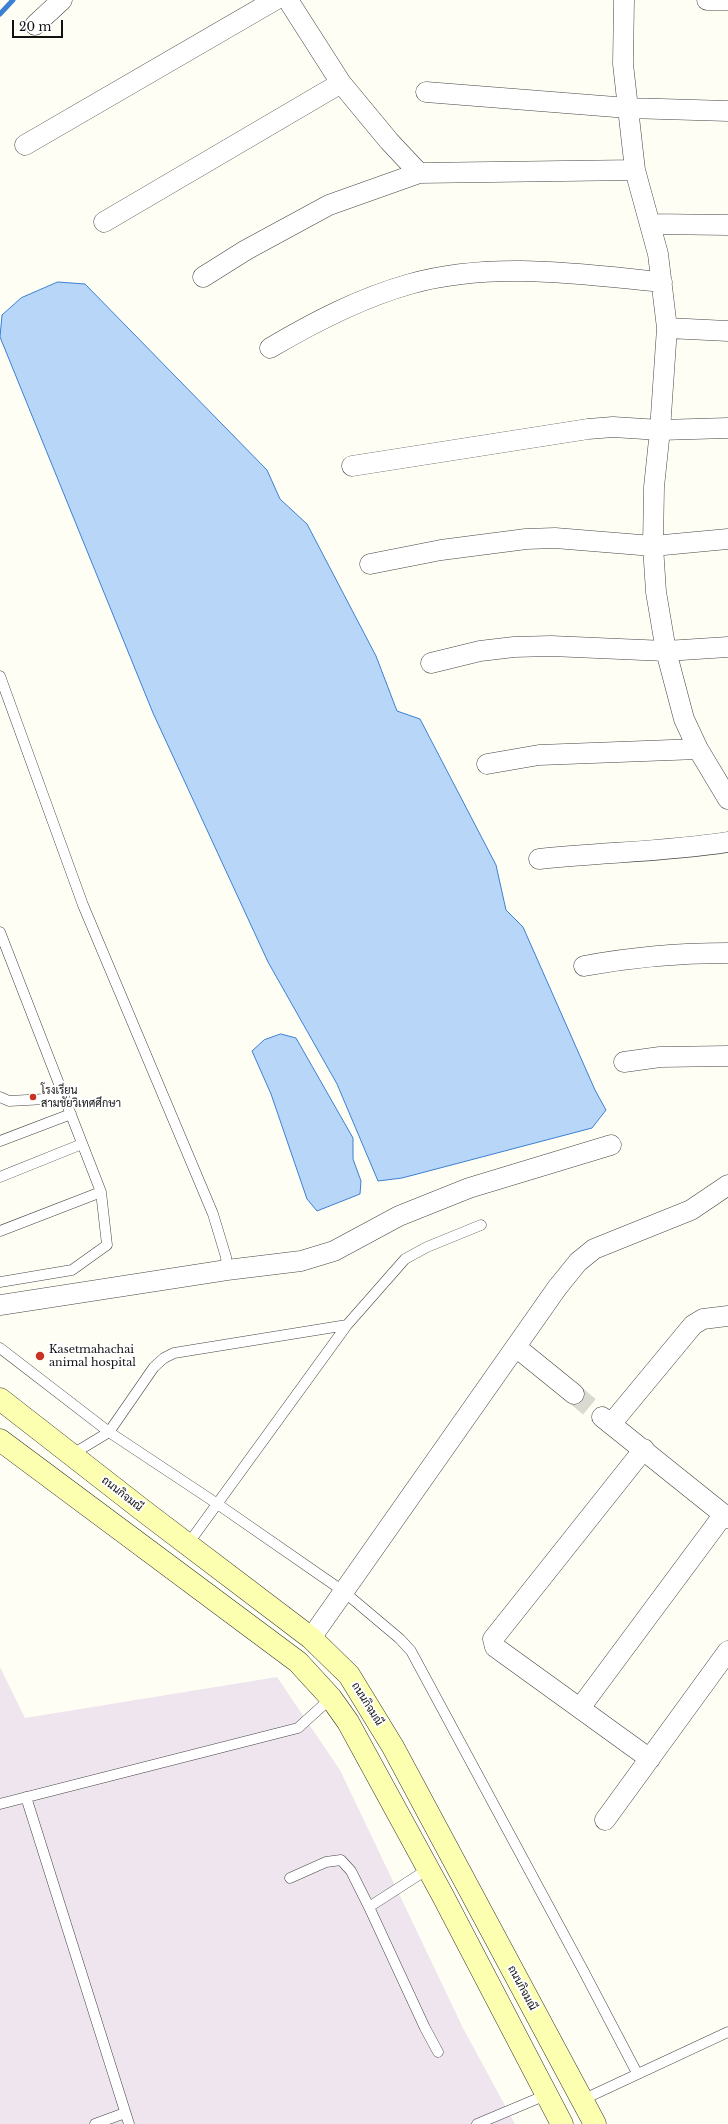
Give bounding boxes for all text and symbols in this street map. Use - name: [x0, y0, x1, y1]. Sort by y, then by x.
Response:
- scale bar: [14, 12, 65, 38]
- text: 20 m: [19, 19, 51, 34]
- place label: โรงเรียน สามชัยวิเทศศึกษา: [41, 1084, 121, 1110]
- marker: โรงเรียน สามชัยวิเทศศึกษา: [28, 1092, 38, 1102]
- place label: Kasetmahachai animal hospital: [49, 1343, 136, 1369]
- marker: Kasetmahachai animal hospital: [34, 1350, 46, 1362]
- street label: ถนนกิจมณี: [99, 1474, 145, 1514]
- street label: ถนนกิจมณี: [348, 1680, 386, 1728]
- street label: ถนนกิจมณี: [505, 1963, 539, 2013]

